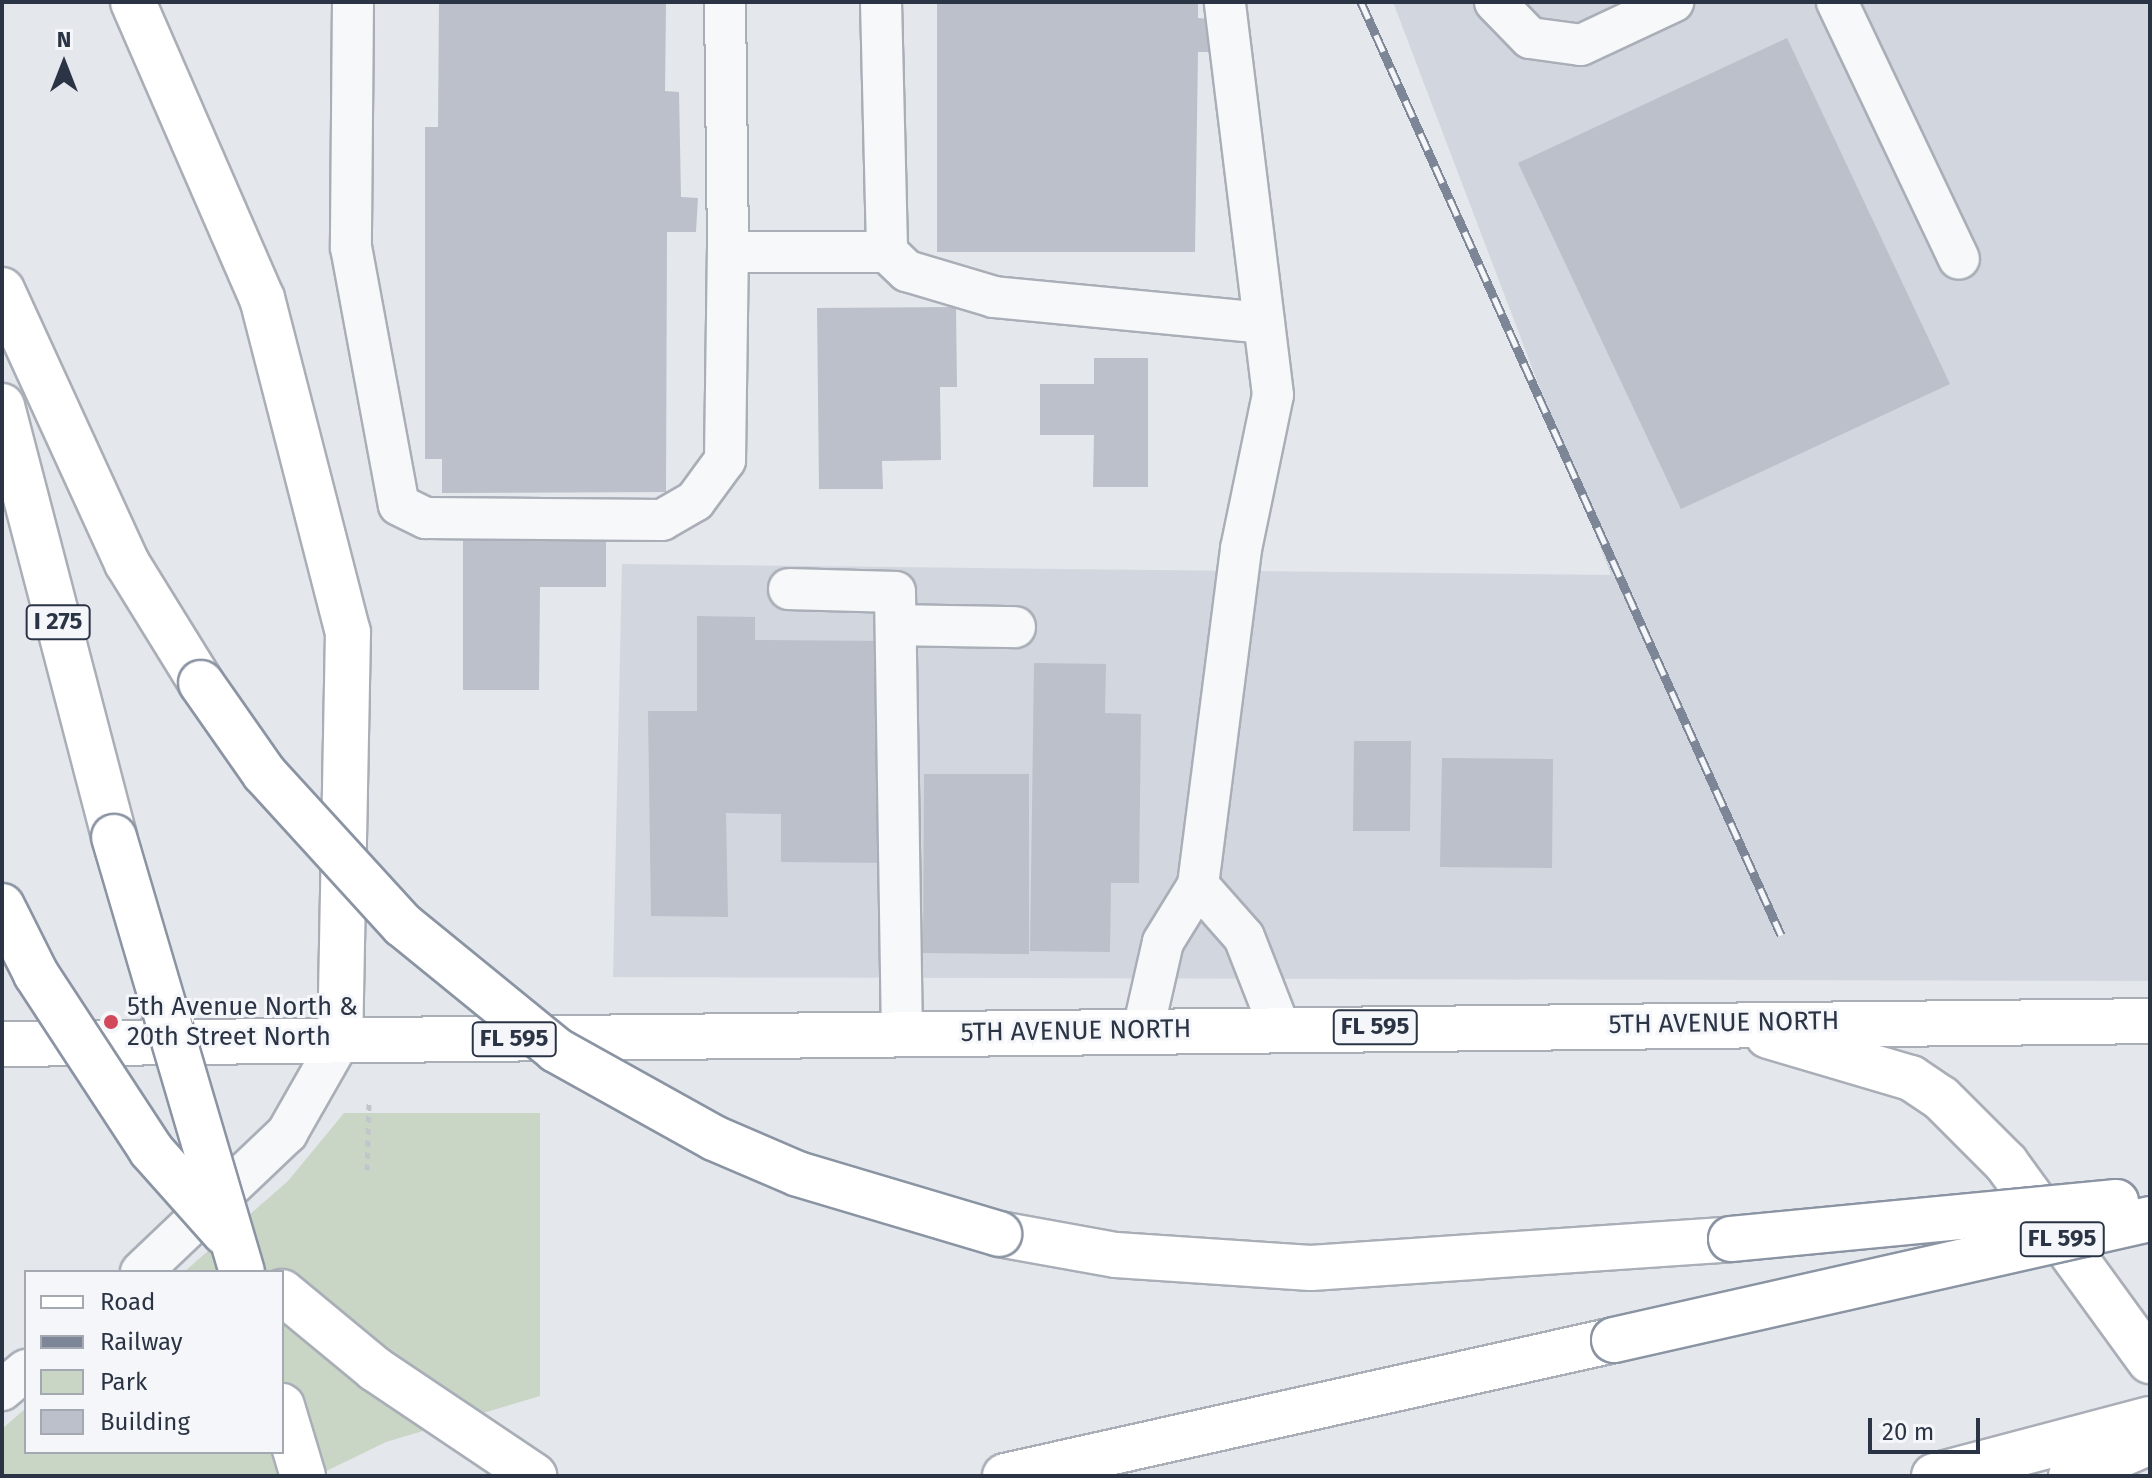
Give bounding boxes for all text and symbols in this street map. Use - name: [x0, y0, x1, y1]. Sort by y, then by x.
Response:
- north arrow: [24, 24, 104, 104]
- text: N: [57, 26, 71, 53]
- road number: I 275: [24, 602, 92, 642]
- place label: 5th Avenue North & 20th Street North: [127, 991, 358, 1052]
- street label: 5TH AVENUE NORTH: [1608, 1005, 1840, 1041]
- road number: FL 595: [1331, 1007, 1419, 1047]
- marker: 5th Avenue North & 20th Street North: [102, 1013, 120, 1031]
- street label: 5TH AVENUE NORTH: [960, 1013, 1192, 1049]
- road number: FL 595: [470, 1019, 558, 1059]
- road number: FL 595: [2018, 1219, 2106, 1259]
- legend: [24, 1270, 284, 1454]
- text: Road: [100, 1288, 155, 1316]
- text: Railway: [100, 1328, 183, 1356]
- text: Park: [100, 1368, 147, 1396]
- scale bar: [1872, 1402, 1984, 1452]
- text: Building: [100, 1408, 190, 1436]
- text: 20 m: [1882, 1418, 1934, 1446]

